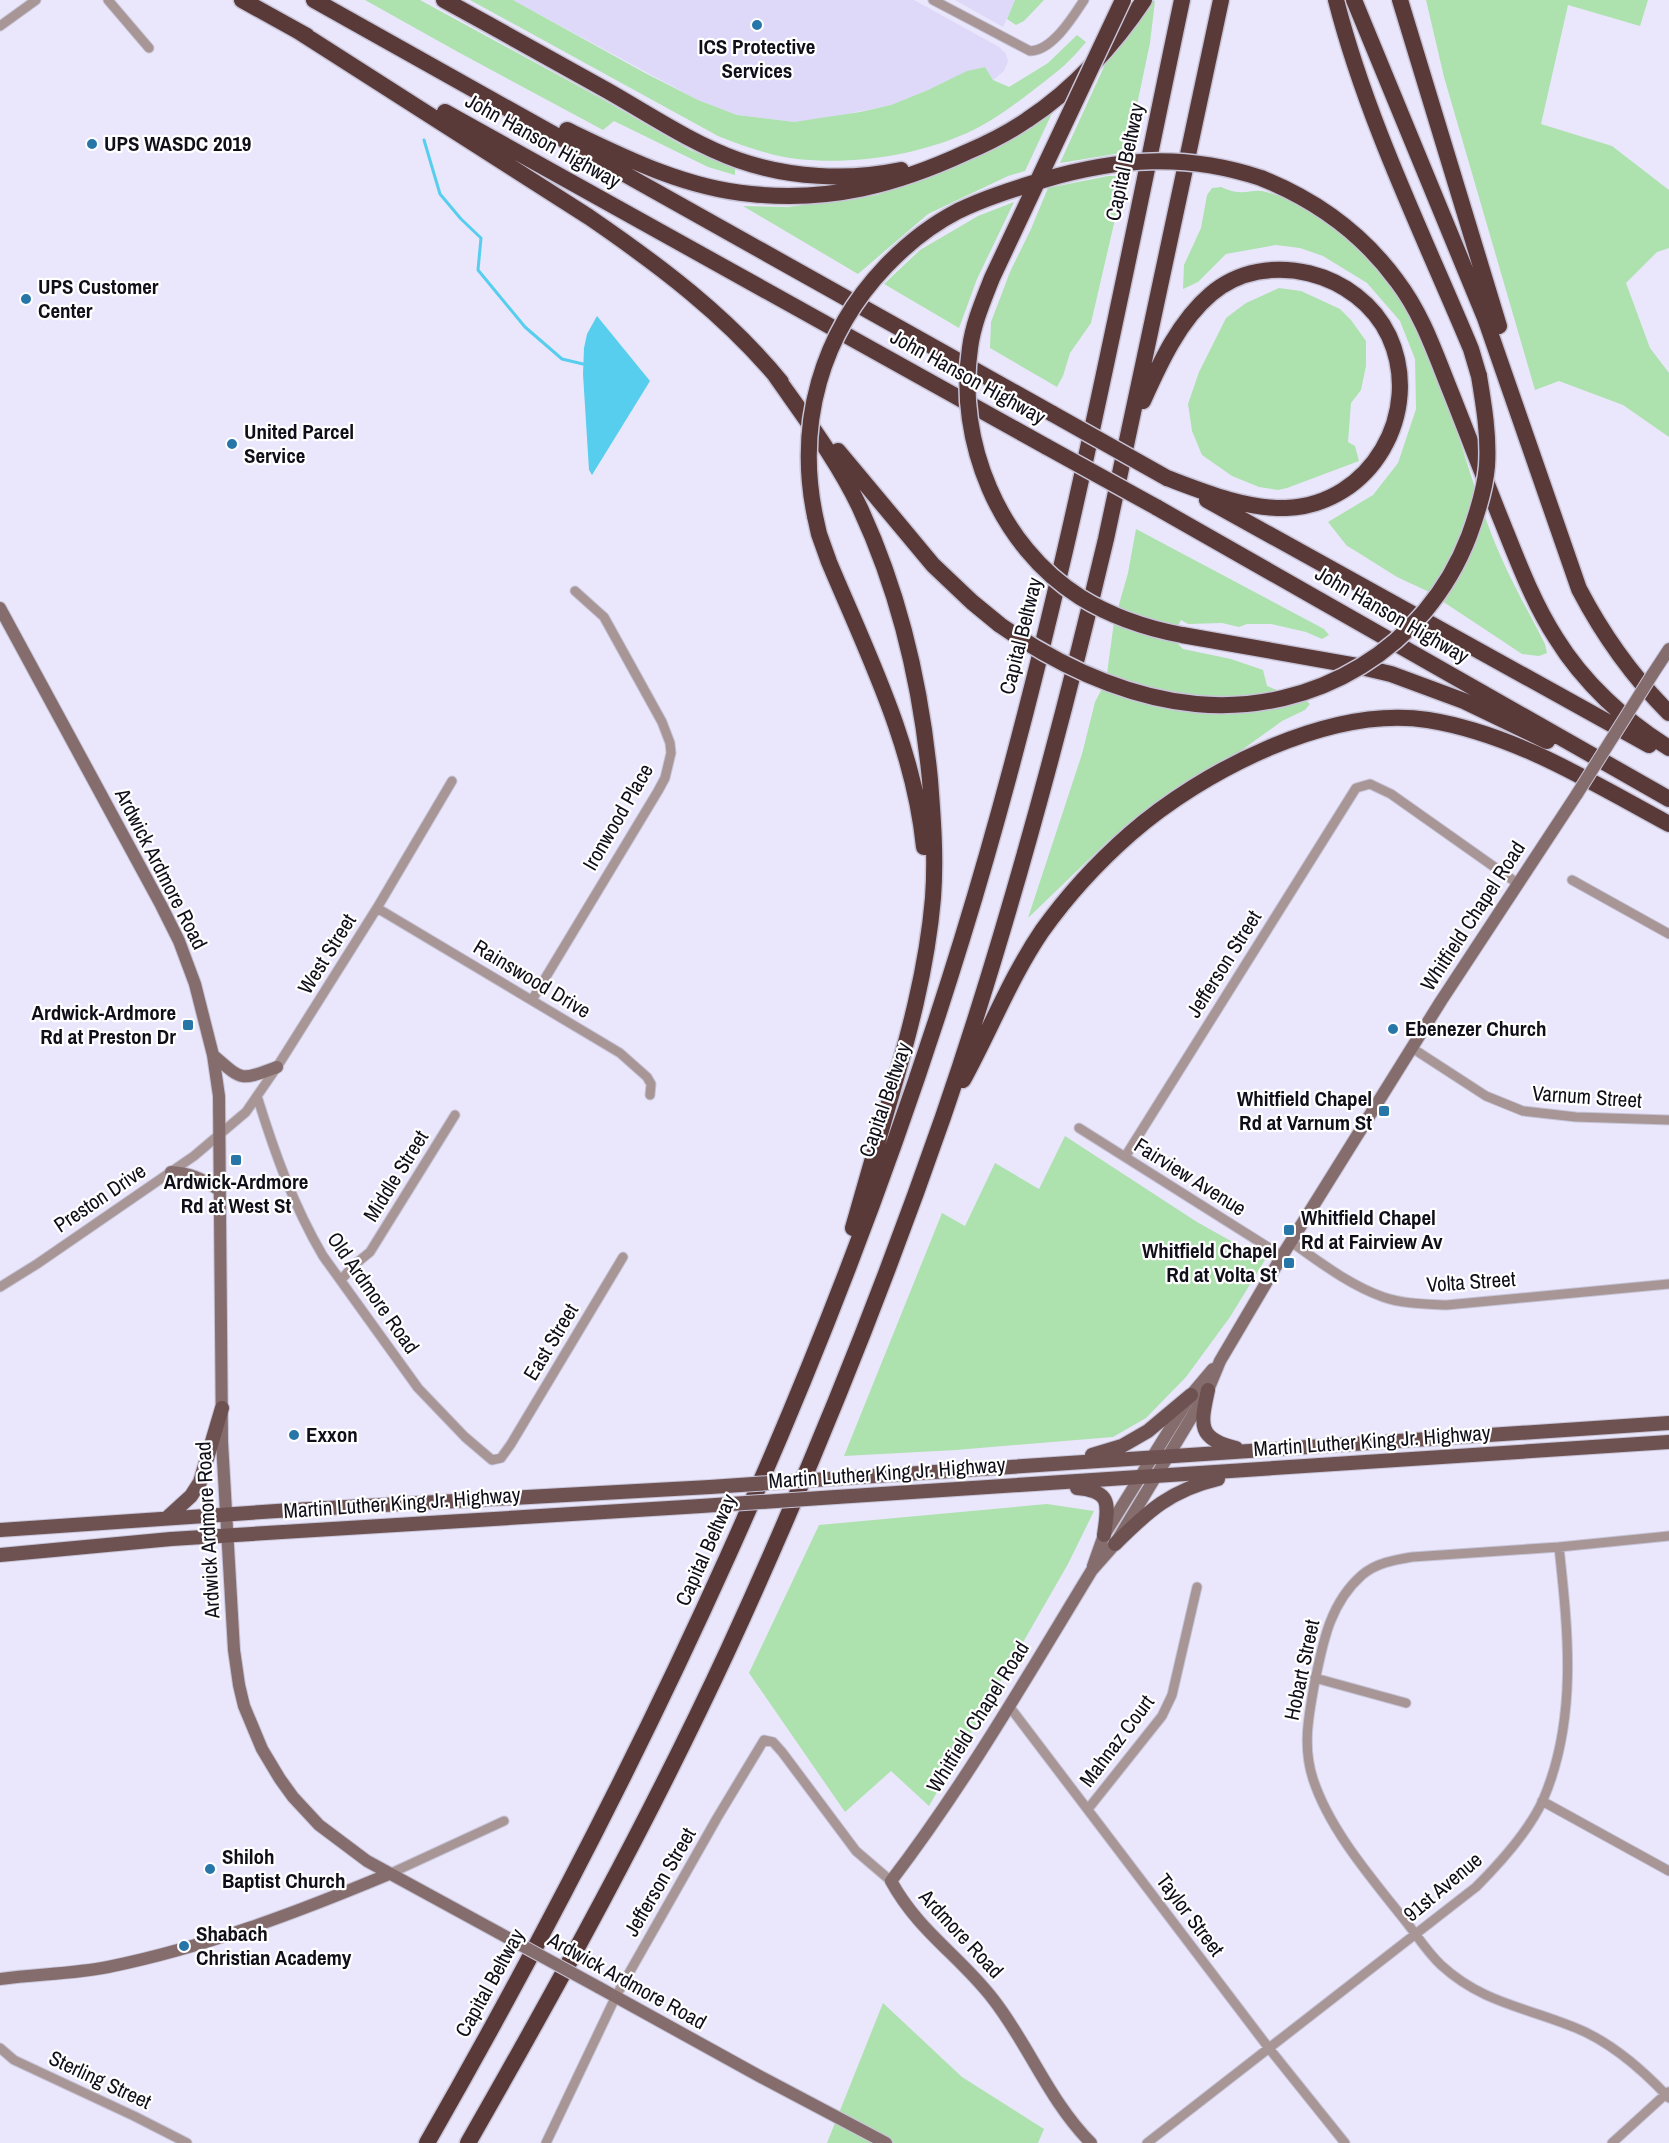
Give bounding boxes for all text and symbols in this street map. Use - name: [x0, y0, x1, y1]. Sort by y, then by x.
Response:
- marker: ICS Protective Services: [750, 18, 764, 32]
- place label: ICS Protective Services: [699, 32, 815, 85]
- street label: John Hanson Highway: [460, 86, 626, 195]
- street label: Capital Beltway: [1098, 100, 1151, 223]
- place label: UPS WASDC 2019: [104, 129, 251, 158]
- marker: UPS WASDC 2019: [85, 137, 99, 151]
- place label: UPS Customer Center: [38, 272, 159, 325]
- marker: UPS Customer Center: [19, 292, 33, 306]
- street label: John Hanson Highway: [885, 322, 1051, 431]
- place label: United Parcel Service: [244, 417, 354, 470]
- marker: United Parcel Service: [225, 437, 239, 451]
- street label: John Hanson Highway: [1310, 559, 1475, 671]
- street label: Capital Beltway: [992, 574, 1049, 697]
- street label: Ironwood Place: [575, 758, 660, 875]
- street label: Ardwick Ardmore Road: [108, 782, 215, 954]
- street label: Whitfield Chapel Road: [1413, 835, 1532, 996]
- street label: Jefferson Street: [1179, 904, 1268, 1023]
- street label: West Street: [291, 908, 363, 999]
- street label: Rainswood Drive: [468, 932, 596, 1025]
- place label: Ardwick-Ardmore Rd at Preston Dr: [32, 998, 176, 1051]
- place label: Ebenezer Church: [1405, 1014, 1547, 1043]
- marker: Ardwick-Ardmore Rd at Preston Dr: [181, 1018, 195, 1032]
- marker: Ebenezer Church: [1386, 1022, 1400, 1036]
- street label: Capital Beltway: [851, 1038, 918, 1161]
- street label: Varnum Street: [1531, 1078, 1643, 1115]
- place label: Whitfield Chapel Rd at Varnum St: [1237, 1084, 1372, 1137]
- marker: Whitfield Chapel Rd at Varnum St: [1377, 1104, 1391, 1118]
- street label: Middle Street: [356, 1124, 435, 1227]
- street label: Fairview Avenue: [1129, 1131, 1252, 1223]
- marker: Ardwick-Ardmore Rd at West St: [229, 1153, 243, 1167]
- street label: Preston Drive: [48, 1156, 151, 1239]
- place label: Ardwick-Ardmore Rd at West St: [164, 1167, 308, 1220]
- place label: Whitfield Chapel Rd at Fairview Av: [1301, 1203, 1443, 1256]
- marker: Whitfield Chapel Rd at Fairview Av: [1282, 1223, 1296, 1237]
- street label: Old Ardmore Road: [321, 1226, 426, 1359]
- place label: Whitfield Chapel Rd at Volta St: [1142, 1236, 1277, 1289]
- marker: Whitfield Chapel Rd at Volta St: [1282, 1256, 1296, 1270]
- street label: Volta Street: [1426, 1264, 1517, 1299]
- street label: East Street: [516, 1298, 585, 1386]
- street label: Martin Luther King Jr. Highway: [1253, 1418, 1492, 1463]
- place label: Exxon: [306, 1420, 358, 1449]
- marker: Exxon: [287, 1428, 301, 1442]
- street label: Ardwick Ardmore Road: [188, 1441, 227, 1620]
- street label: Martin Luther King Jr. Highway: [768, 1450, 1007, 1495]
- street label: Martin Luther King Jr. Highway: [283, 1480, 522, 1525]
- street label: Capital Beltway: [668, 1489, 743, 1610]
- street label: Hobart Street: [1277, 1617, 1326, 1723]
- street label: Whitfield Chapel Road: [919, 1636, 1036, 1798]
- street label: Mahnaz Court: [1072, 1689, 1161, 1793]
- street label: Jefferson Street: [617, 1822, 703, 1942]
- place label: Shiloh Baptist Church: [222, 1842, 345, 1895]
- street label: 91st Avenue: [1397, 1845, 1488, 1928]
- marker: Shiloh Baptist Church: [203, 1862, 217, 1876]
- street label: Taylor Street: [1150, 1867, 1231, 1962]
- street label: Ardmore Road: [912, 1882, 1010, 1984]
- place label: Shabach Christian Academy: [196, 1919, 352, 1972]
- street label: Capital Beltway: [448, 1923, 531, 2042]
- street label: Ardwick Ardmore Road: [542, 1924, 712, 2036]
- marker: Shabach Christian Academy: [177, 1939, 191, 1953]
- street label: Sterling Street: [44, 2043, 156, 2116]

